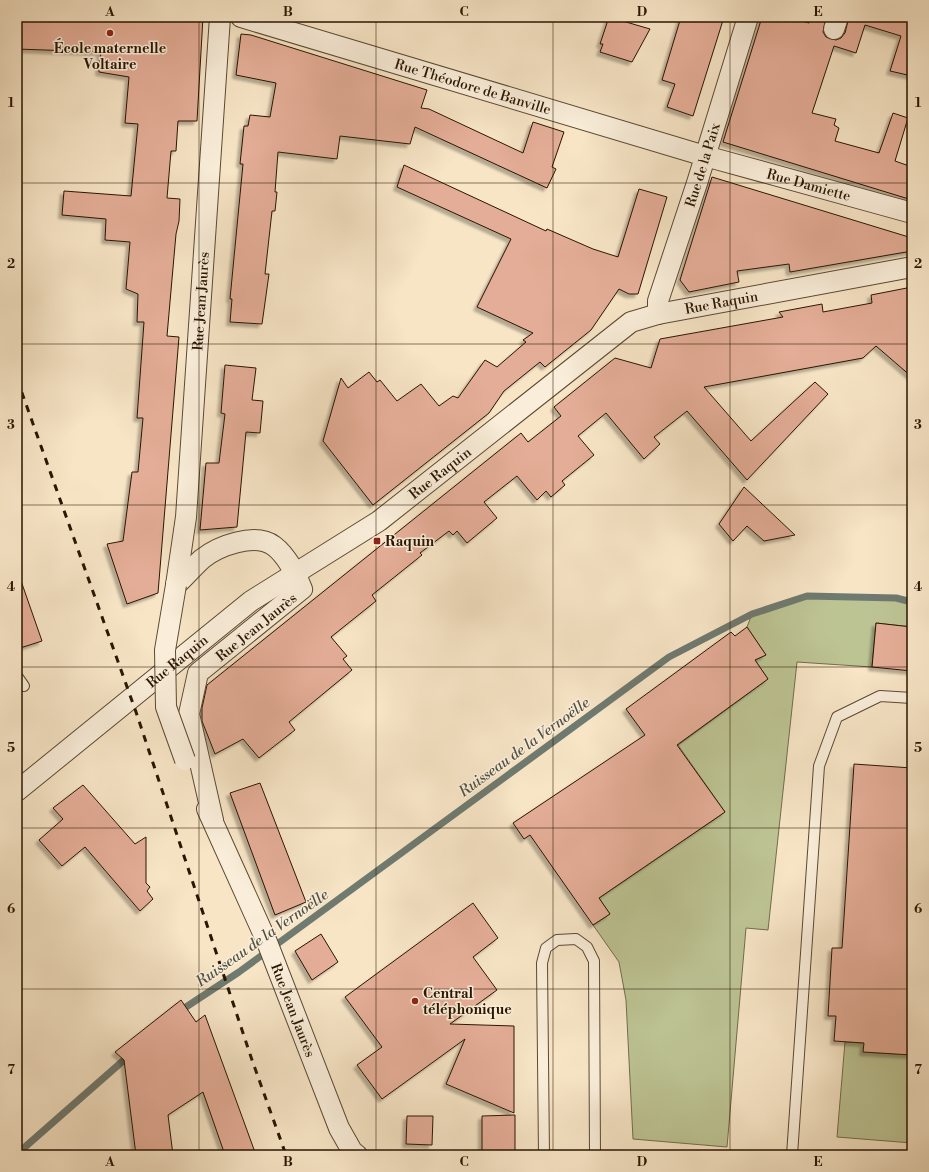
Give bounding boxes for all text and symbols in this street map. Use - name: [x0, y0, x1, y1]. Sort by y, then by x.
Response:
- text: A: [104, 4, 115, 20]
- text: B: [283, 4, 293, 20]
- text: C: [459, 4, 469, 20]
- text: D: [637, 4, 647, 20]
- text: E: [813, 4, 823, 20]
- marker: École maternelle Voltaire: [105, 28, 115, 38]
- place label: École maternelle Voltaire: [54, 38, 167, 74]
- street label: Rue Théodore de Banville: [392, 55, 553, 119]
- text: 1: [8, 95, 15, 111]
- text: 1: [915, 95, 922, 111]
- street label: Rue de la Paix: [682, 120, 725, 210]
- street label: Rue Damiette: [764, 165, 853, 206]
- street label: Rue Jean Jaurès: [189, 251, 214, 351]
- text: 2: [7, 256, 15, 272]
- text: 2: [914, 256, 922, 272]
- street label: Rue Raquin: [683, 288, 760, 319]
- text: 3: [7, 417, 15, 433]
- text: 3: [914, 417, 922, 433]
- street label: Rue Raquin: [406, 443, 476, 504]
- place label: Raquin: [385, 533, 434, 551]
- marker: Raquin: [372, 536, 382, 546]
- text: 4: [7, 579, 16, 595]
- text: 4: [914, 579, 923, 595]
- street label: Rue Jean Jaurès: [212, 590, 301, 666]
- street label: Rue Raquin: [143, 631, 213, 692]
- water label: Ruisseau de la Vernoëlle: [454, 693, 594, 802]
- text: 5: [7, 740, 15, 756]
- text: 5: [914, 740, 922, 756]
- water label: Ruisseau de la Vernoëlle: [191, 885, 332, 992]
- text: 6: [7, 901, 15, 917]
- text: 6: [914, 901, 922, 917]
- street label: Rue Jean Jaurès: [266, 961, 319, 1060]
- place label: Central téléphonique: [423, 985, 512, 1019]
- marker: Central téléphonique: [410, 996, 420, 1006]
- text: 7: [7, 1062, 15, 1078]
- text: 7: [914, 1062, 922, 1078]
- text: A: [104, 1154, 115, 1170]
- text: B: [283, 1154, 293, 1170]
- text: C: [459, 1154, 469, 1170]
- text: D: [637, 1154, 647, 1170]
- text: E: [813, 1154, 823, 1170]

